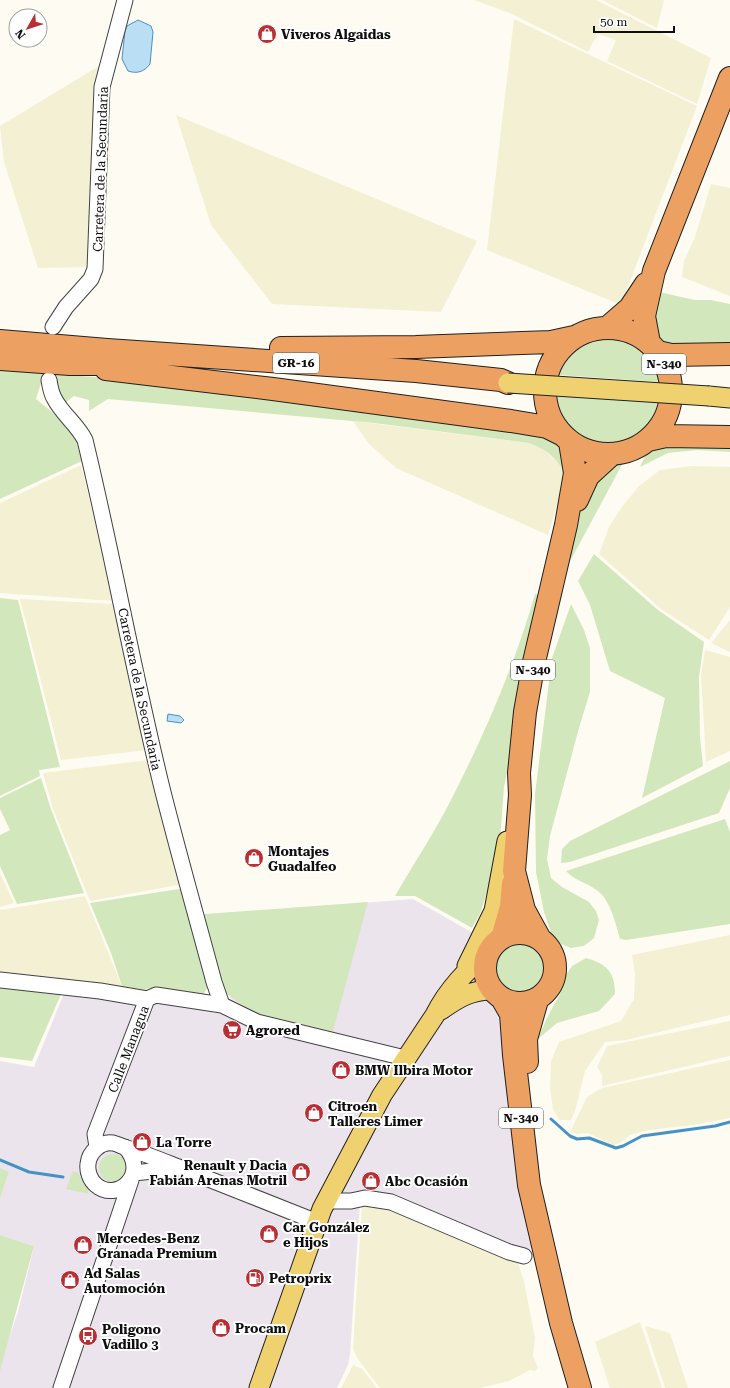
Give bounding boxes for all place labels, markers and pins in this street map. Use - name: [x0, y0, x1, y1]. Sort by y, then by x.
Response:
- shop icon: Viveros Algaidas: [256, 23, 278, 45]
- place label: Viveros Algaidas: [281, 27, 391, 42]
- place label: Montajes Guadalfeo: [268, 844, 336, 874]
- shop icon: Montajes Guadalfeo: [243, 847, 265, 869]
- supermarket icon: Agrored: [221, 1019, 243, 1041]
- place label: Agrored: [246, 1023, 300, 1038]
- shop icon: BMW Ilbira Motor: [330, 1059, 352, 1081]
- place label: BMW Ilbira Motor: [355, 1063, 473, 1078]
- place label: Citroen Talleres Limer: [328, 1099, 423, 1129]
- shop icon: Citroen Talleres Limer: [303, 1102, 325, 1124]
- shop icon: La Torre: [131, 1131, 153, 1153]
- place label: La Torre: [156, 1135, 212, 1150]
- place label: Renault y Dacia Fabián Arenas Motril: [149, 1158, 288, 1188]
- shop icon: Renault y Dacia Fabián Arenas Motril: [290, 1161, 312, 1183]
- shop icon: Abc Ocasión: [360, 1170, 382, 1192]
- place label: Abc Ocasión: [385, 1174, 468, 1189]
- place label: Car González e Hijos: [283, 1220, 370, 1250]
- shop icon: Car González e Hijos: [258, 1223, 280, 1245]
- place label: Mercedes-Benz Granada Premium: [97, 1231, 217, 1261]
- shop icon: Mercedes-Benz Granada Premium: [72, 1234, 94, 1256]
- place label: Ad Salas Automoción: [84, 1266, 165, 1296]
- fuel station icon: Petroprix: [244, 1267, 266, 1289]
- shop icon: Ad Salas Automoción: [59, 1269, 81, 1291]
- place label: Petroprix: [269, 1271, 332, 1286]
- shop icon: Procam: [210, 1317, 232, 1339]
- place label: Procam: [235, 1321, 287, 1336]
- place label: Poligono Vadillo 3: [102, 1322, 161, 1352]
- bus stop icon: Poligono Vadillo 3: [77, 1325, 99, 1347]

